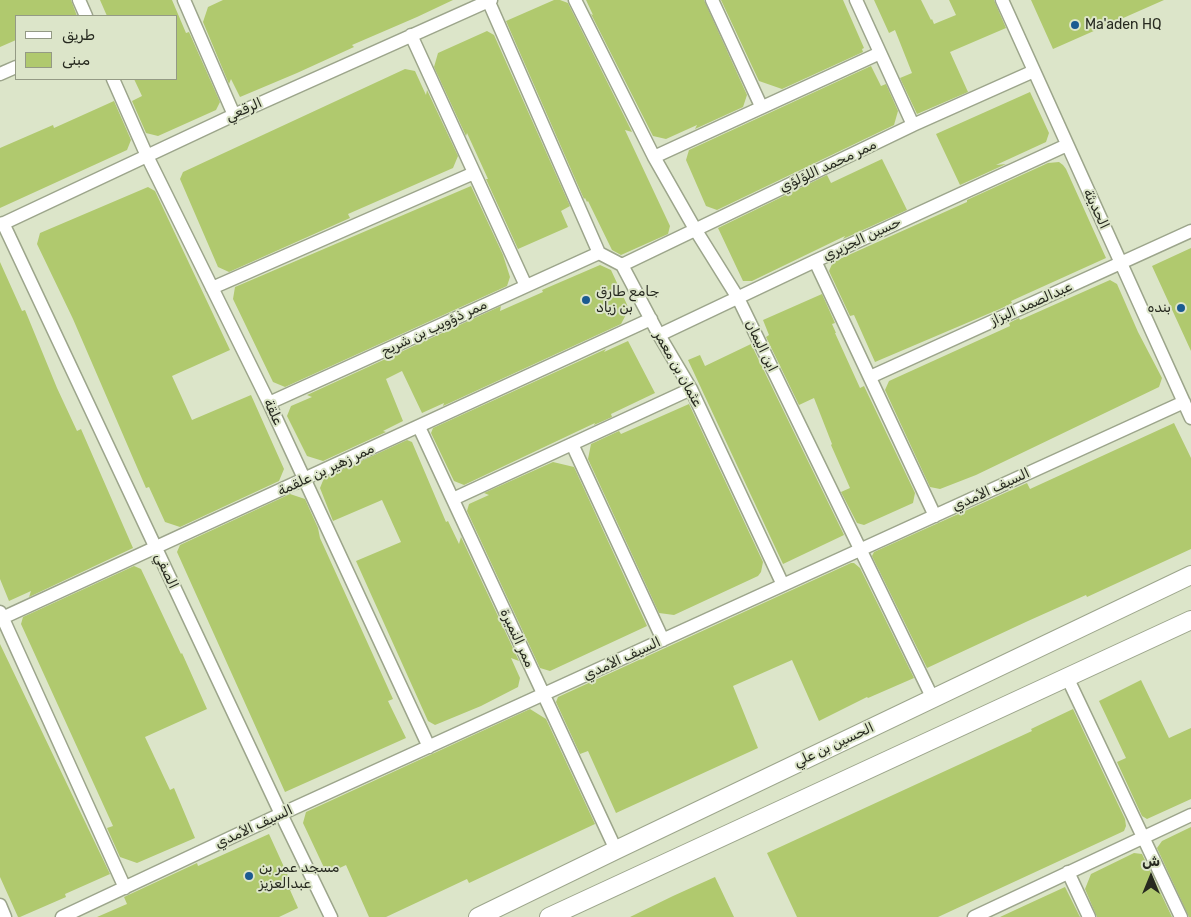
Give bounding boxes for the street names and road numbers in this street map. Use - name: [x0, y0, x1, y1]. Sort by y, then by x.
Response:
- street label: الرقعي: [223, 95, 265, 125]
- street label: ممر محمد اللؤلؤي: [777, 136, 879, 196]
- street label: الحديثة: [1079, 186, 1113, 232]
- street label: حسين الجزيري: [820, 214, 904, 264]
- street label: عبدالصمد البزاز: [987, 278, 1075, 330]
- street label: ممر ذؤويب بن شريح: [378, 296, 490, 360]
- street label: ابن اليمان: [741, 317, 781, 375]
- street label: عثمان بن معمر: [650, 328, 706, 410]
- street label: علقة: [260, 396, 286, 428]
- street label: ممر زهير بن علقمة: [275, 440, 377, 500]
- street label: السيف الأمدي: [950, 465, 1032, 515]
- street label: الصفي: [150, 550, 182, 592]
- street label: ممر النميرة: [496, 606, 538, 670]
- street label: السيف الأمدي: [581, 634, 663, 684]
- street label: الحسين بن علي: [791, 719, 877, 771]
- street label: السيف الأمدي: [213, 802, 295, 852]

